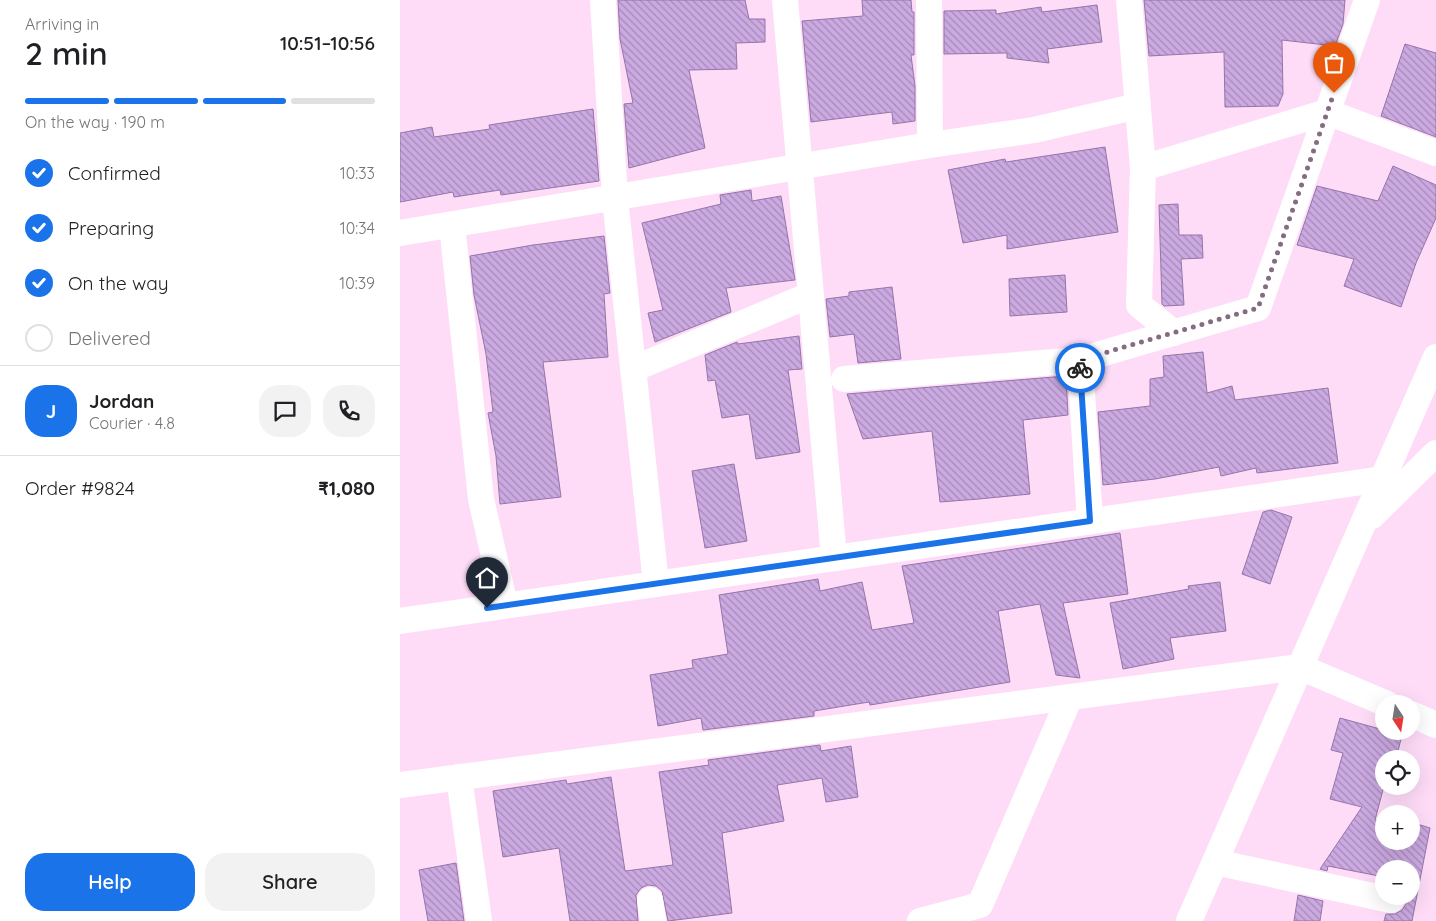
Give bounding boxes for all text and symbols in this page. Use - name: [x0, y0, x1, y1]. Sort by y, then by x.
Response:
- text: Arriving in: [25, 14, 99, 34]
- text: 10:51–10:56: [280, 31, 375, 55]
- text: 2 min: [25, 33, 108, 73]
- pin: [1313, 42, 1355, 93]
- icon: bag: [1320, 49, 1348, 77]
- text: On the way · 190 m: [25, 112, 165, 132]
- icon: check: [25, 159, 53, 187]
- text: Confirmed: [68, 161, 161, 185]
- text: 10:33: [340, 163, 375, 183]
- icon: check: [25, 214, 53, 242]
- text: Preparing: [68, 216, 154, 240]
- text: 10:34: [340, 218, 375, 238]
- icon: check: [25, 269, 53, 297]
- text: On the way: [68, 271, 169, 295]
- text: 10:39: [339, 273, 375, 293]
- text: Delivered: [68, 326, 151, 350]
- courier: [1055, 343, 1105, 393]
- icon: bike: [1066, 354, 1094, 382]
- button: chat: [259, 385, 311, 437]
- button: phone: [323, 385, 375, 437]
- text: Jordan: [89, 389, 154, 413]
- text: J: [46, 399, 56, 423]
- text: Courier · 4.8: [89, 413, 175, 433]
- text: Order #9824: [25, 476, 135, 500]
- text: ₹1,080: [318, 476, 375, 500]
- pin: [466, 557, 508, 608]
- icon: home: [473, 564, 501, 592]
- north arrow: [1375, 695, 1420, 740]
- map controls: [1375, 695, 1420, 905]
- button: locate: [1375, 750, 1420, 795]
- button: +: [1375, 805, 1420, 850]
- button: Help: [25, 853, 195, 911]
- button: Share: [205, 853, 375, 911]
- button: −: [1375, 860, 1420, 905]

